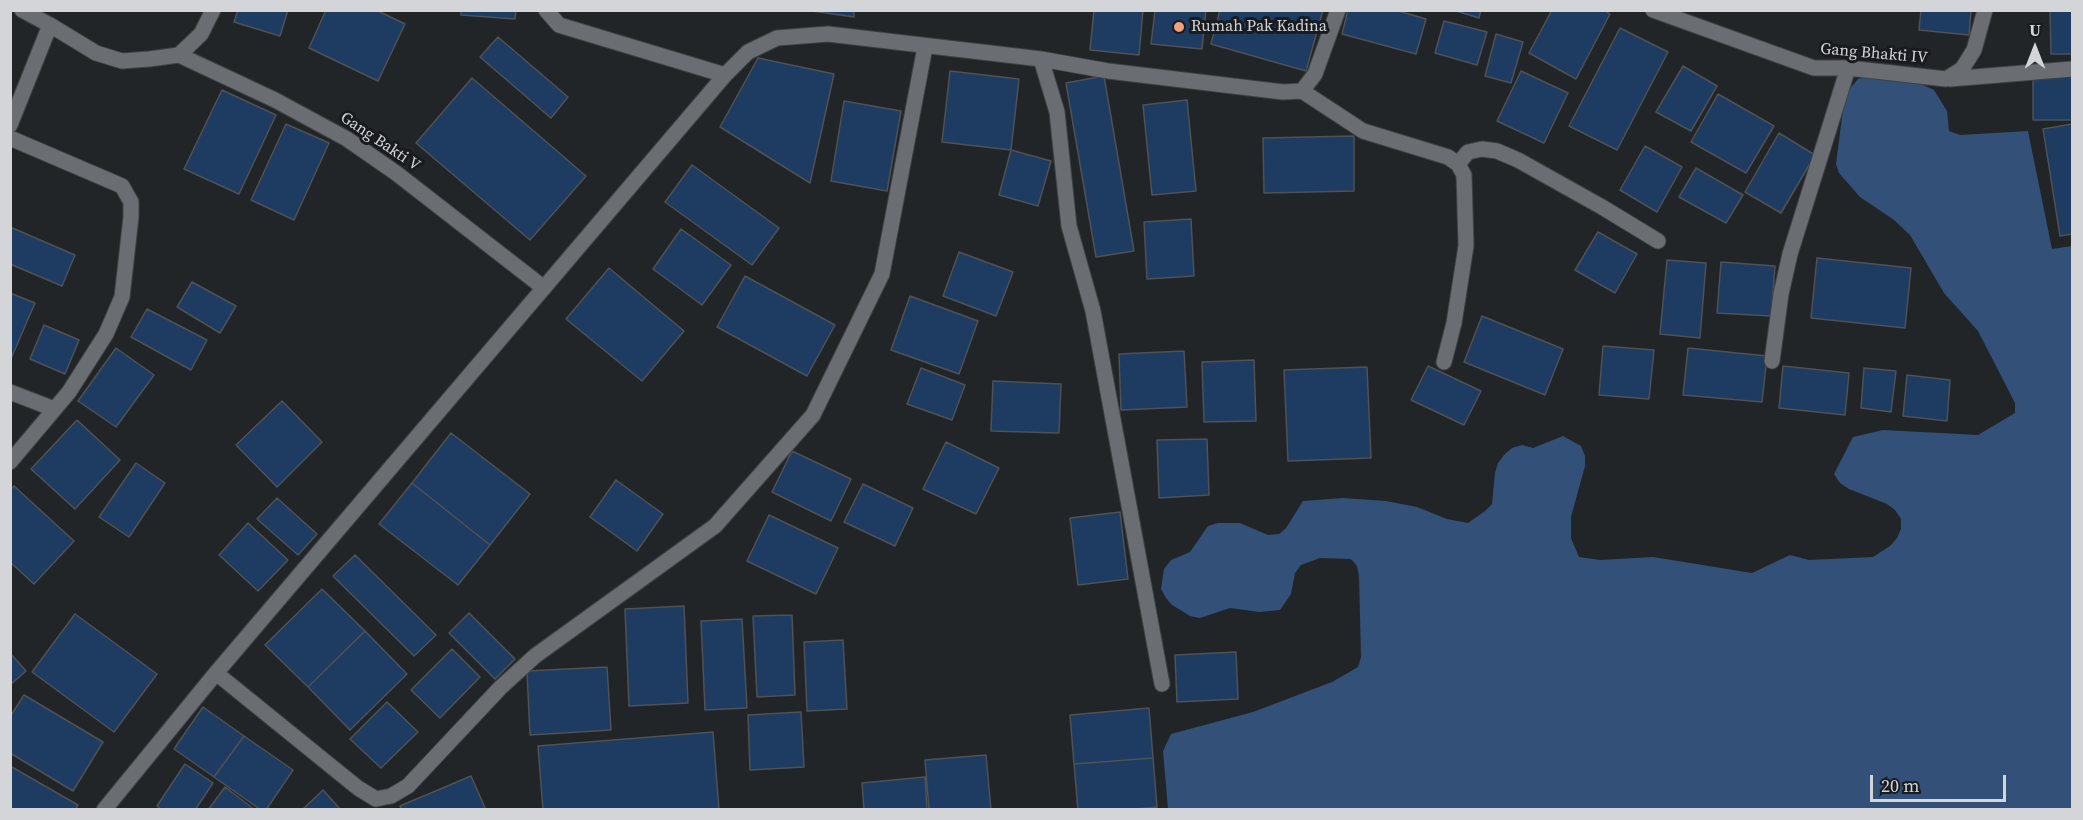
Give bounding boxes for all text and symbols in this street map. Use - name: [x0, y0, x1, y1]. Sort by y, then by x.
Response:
- place label: Rumah Pak Kadina: [1191, 17, 1327, 37]
- north arrow: [2005, 18, 2065, 78]
- text: U: [2029, 19, 2041, 41]
- marker: Rumah Pak Kadina: [1172, 20, 1186, 34]
- street label: Gang Bhakti IV: [1820, 40, 1928, 68]
- street label: Gang Bakti V: [336, 108, 424, 176]
- scale bar: [1873, 763, 2010, 801]
- text: 20 m: [1881, 773, 1919, 798]

